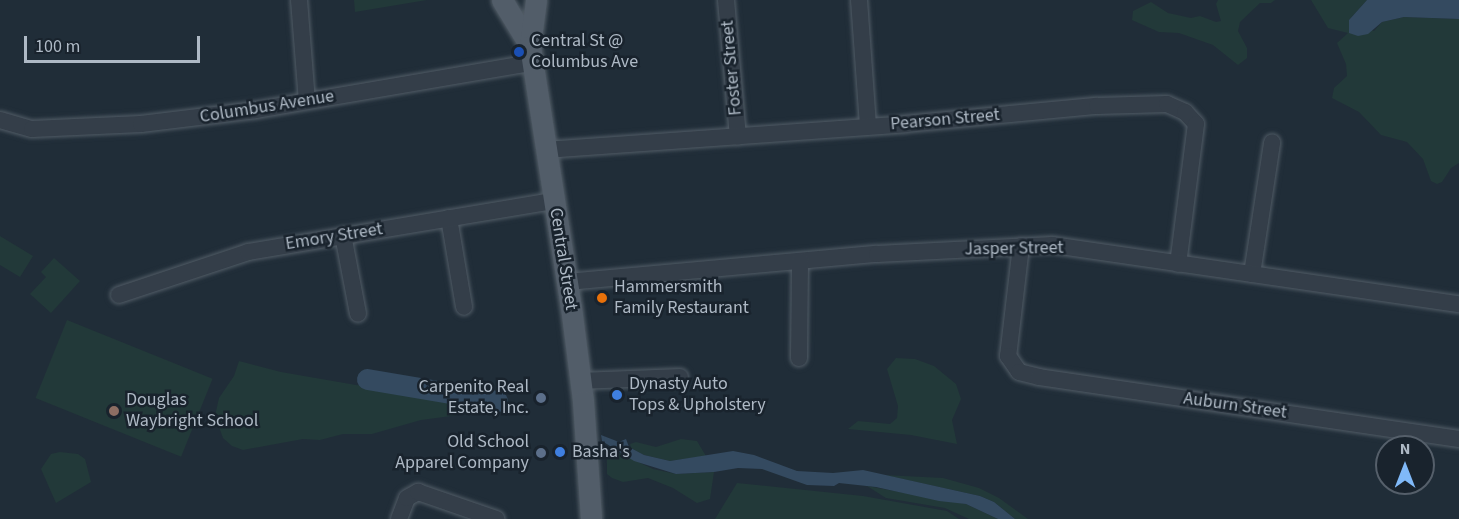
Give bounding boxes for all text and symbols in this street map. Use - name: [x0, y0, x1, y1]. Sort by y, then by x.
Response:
- street label: Foster Street: [717, 20, 747, 116]
- scale bar: [27, 24, 202, 62]
- place label: Central St @ Columbus Ave: [531, 31, 638, 74]
- text: 100 m: [35, 34, 80, 59]
- marker: Central St @ Columbus Ave: [512, 45, 526, 59]
- street label: Columbus Avenue: [198, 86, 336, 128]
- street label: Pearson Street: [890, 104, 1000, 136]
- street label: Central Street: [544, 206, 582, 312]
- street label: Emory Street: [284, 219, 384, 255]
- street label: Jasper Street: [964, 237, 1064, 261]
- place label: Hammersmith Family Restaurant: [614, 277, 749, 320]
- marker: Hammersmith Family Restaurant: [595, 291, 609, 305]
- place label: Dynasty Auto Tops & Upholstery: [629, 374, 766, 416]
- place label: Carpenito Real Estate, Inc.: [419, 377, 529, 420]
- marker: Dynasty Auto Tops & Upholstery: [610, 388, 624, 402]
- street label: Auburn Street: [1182, 388, 1288, 424]
- place label: Douglas Waybright School: [126, 390, 258, 432]
- marker: Carpenito Real Estate, Inc.: [534, 391, 548, 405]
- marker: Douglas Waybright School: [107, 404, 121, 418]
- place label: Old School Apparel Company: [395, 432, 529, 474]
- north arrow: [1375, 435, 1435, 495]
- text: N: [1400, 438, 1410, 460]
- place label: Basha's: [572, 441, 630, 463]
- marker: Basha's: [553, 445, 567, 459]
- marker: Old School Apparel Company: [534, 446, 548, 460]

